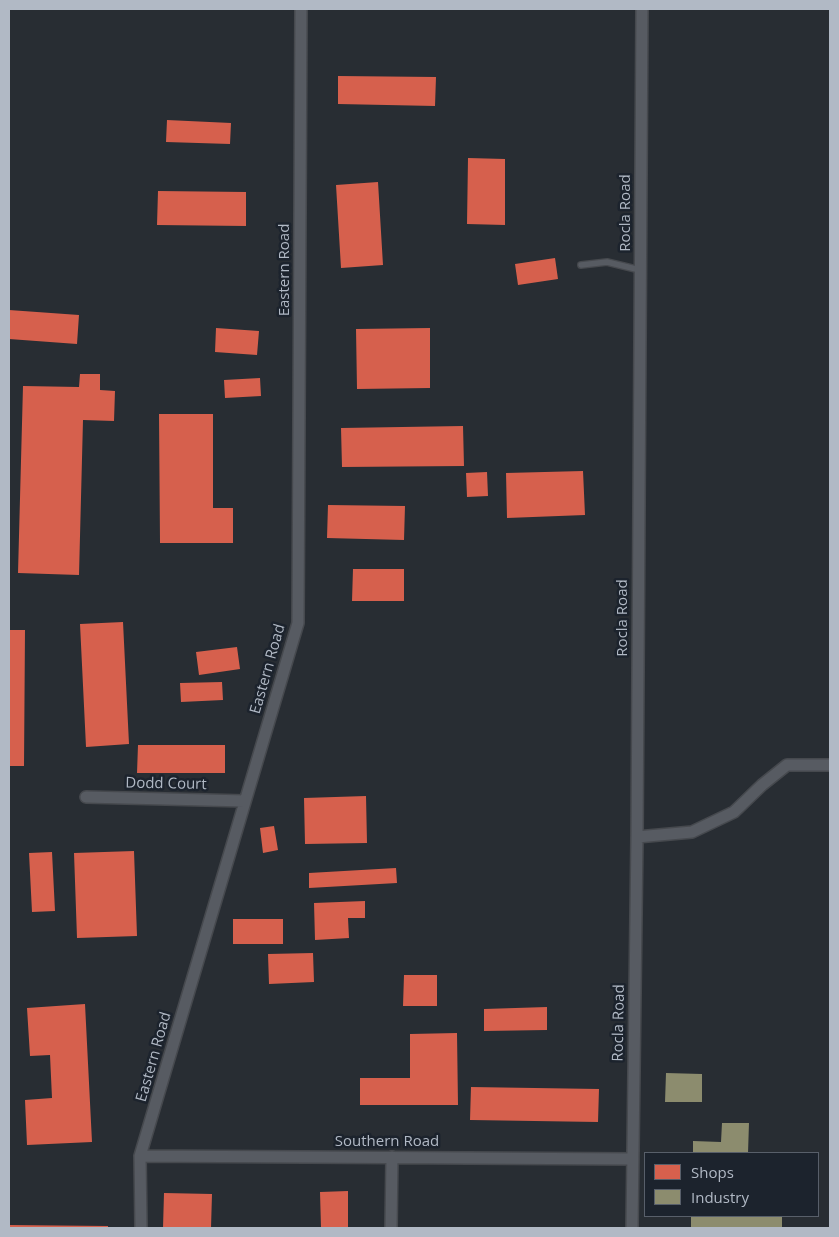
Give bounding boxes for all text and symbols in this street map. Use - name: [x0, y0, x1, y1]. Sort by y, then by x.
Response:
- street label: Rocla Road: [617, 174, 635, 252]
- street label: Eastern Road: [276, 224, 294, 316]
- street label: Rocla Road: [614, 579, 632, 657]
- street label: Eastern Road: [247, 622, 289, 716]
- street label: Dodd Court: [125, 774, 207, 794]
- street label: Rocla Road: [609, 984, 629, 1062]
- street label: Eastern Road: [133, 1010, 175, 1104]
- street label: Southern Road: [335, 1133, 439, 1151]
- legend: [644, 1152, 819, 1217]
- text: Shops: [691, 1162, 734, 1182]
- text: Industry: [691, 1187, 749, 1207]

